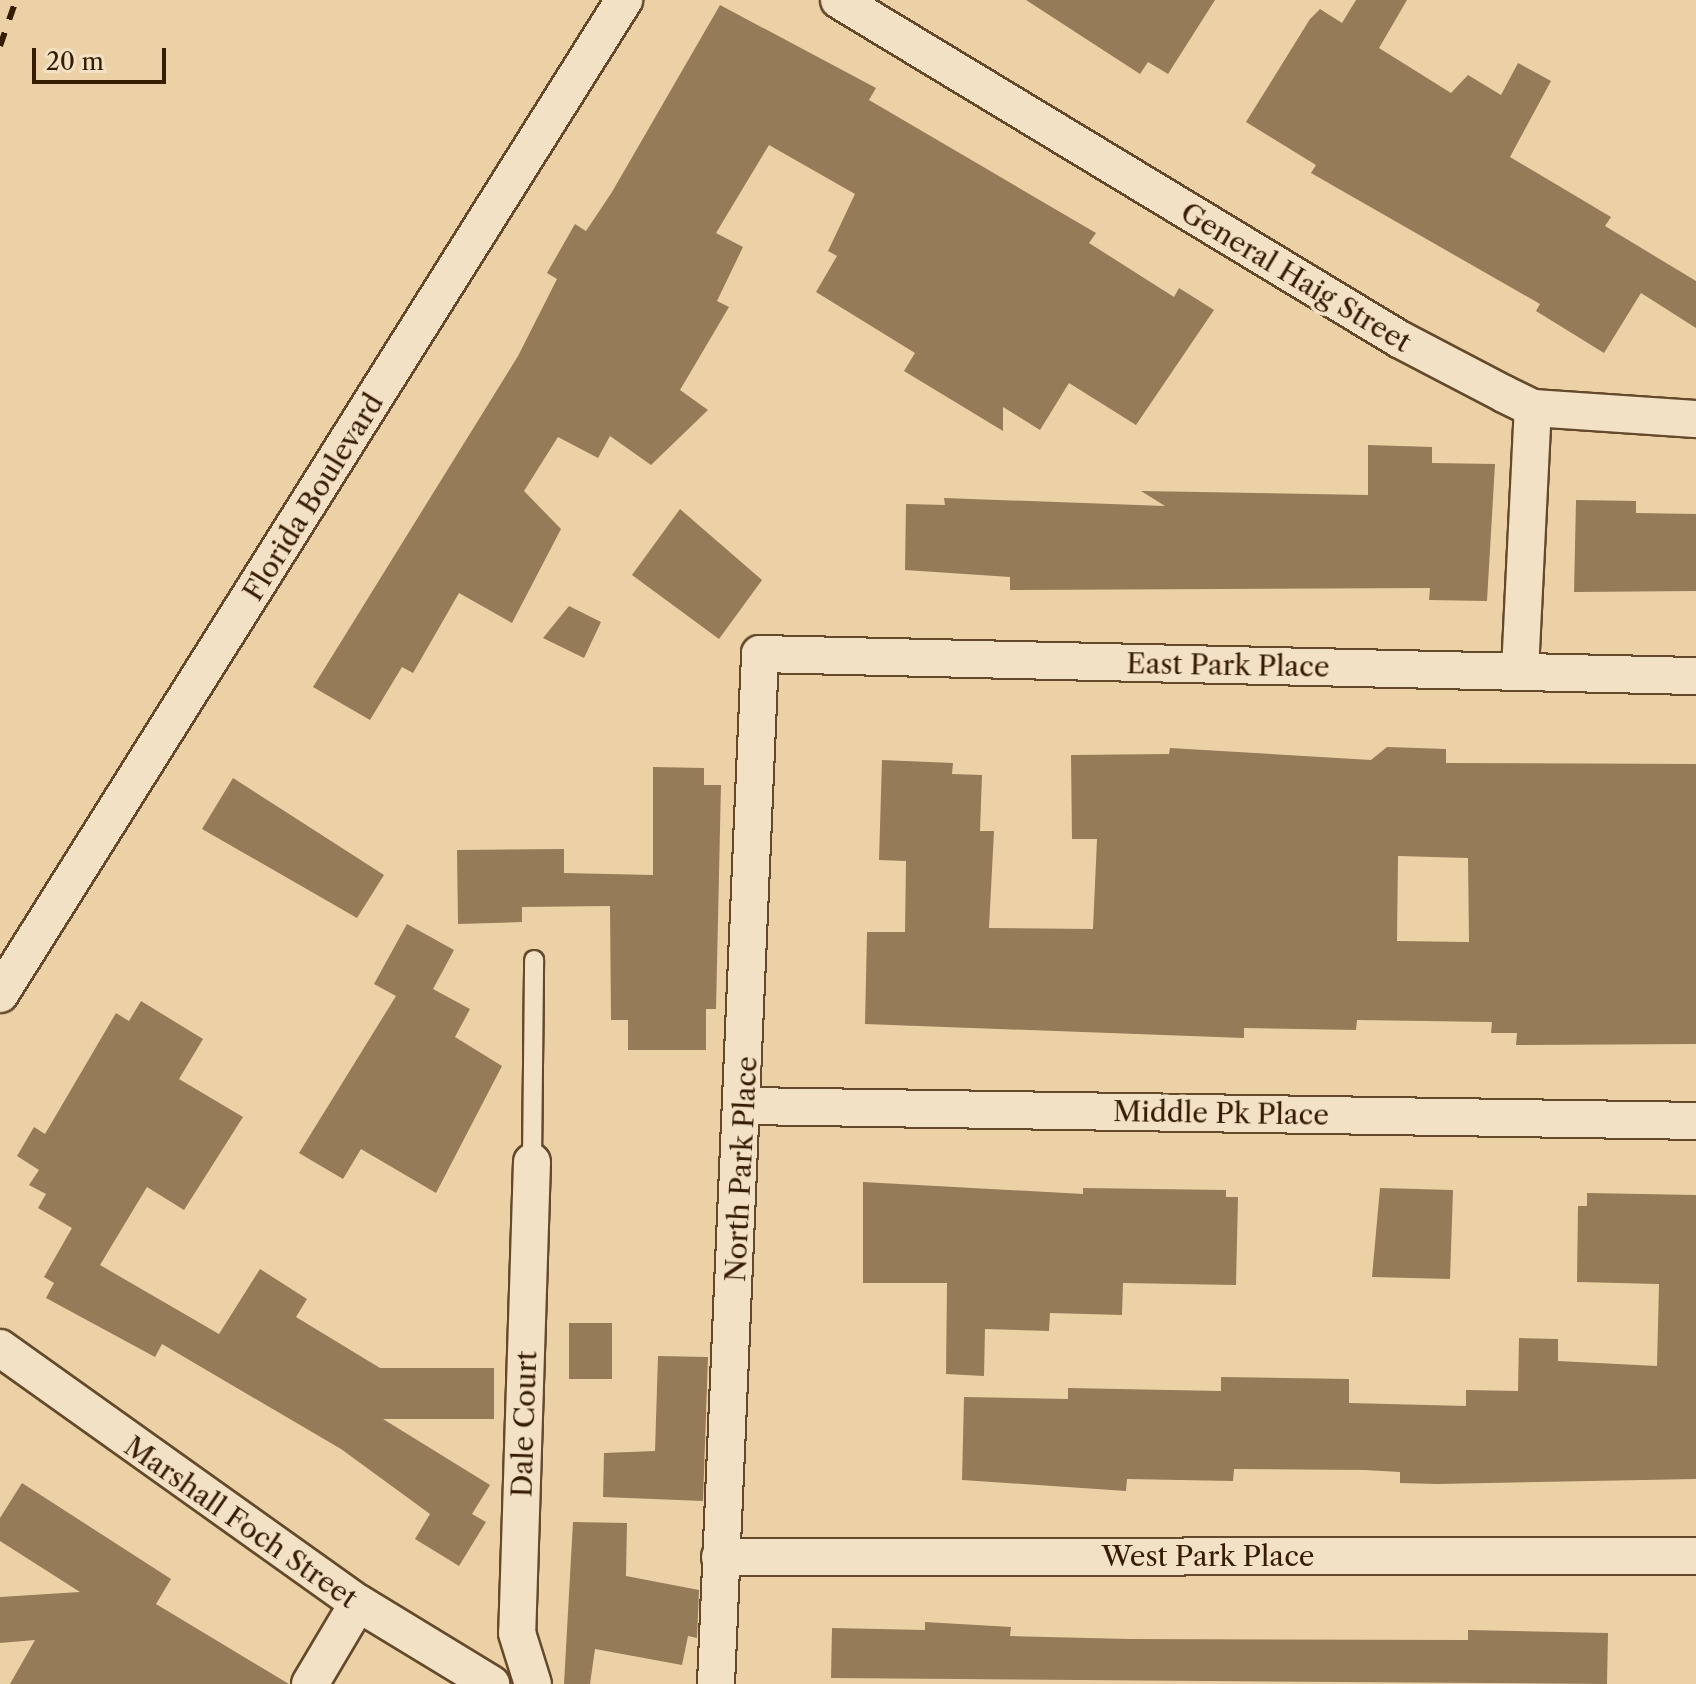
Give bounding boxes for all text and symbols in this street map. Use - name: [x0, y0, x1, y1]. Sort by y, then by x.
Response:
- scale bar: [36, 32, 170, 82]
- text: 20 m: [46, 47, 104, 76]
- street label: General Haig Street: [1175, 195, 1417, 359]
- street label: Florida Boulevard: [236, 387, 390, 607]
- street label: East Park Place: [1126, 646, 1330, 684]
- street label: North Park Place: [718, 1055, 764, 1283]
- street label: Middle Pk Place: [1112, 1094, 1330, 1132]
- street label: Dale Court: [505, 1350, 543, 1498]
- street label: Marshall Foch Street: [118, 1429, 364, 1615]
- street label: West Park Place: [1101, 1539, 1315, 1573]

